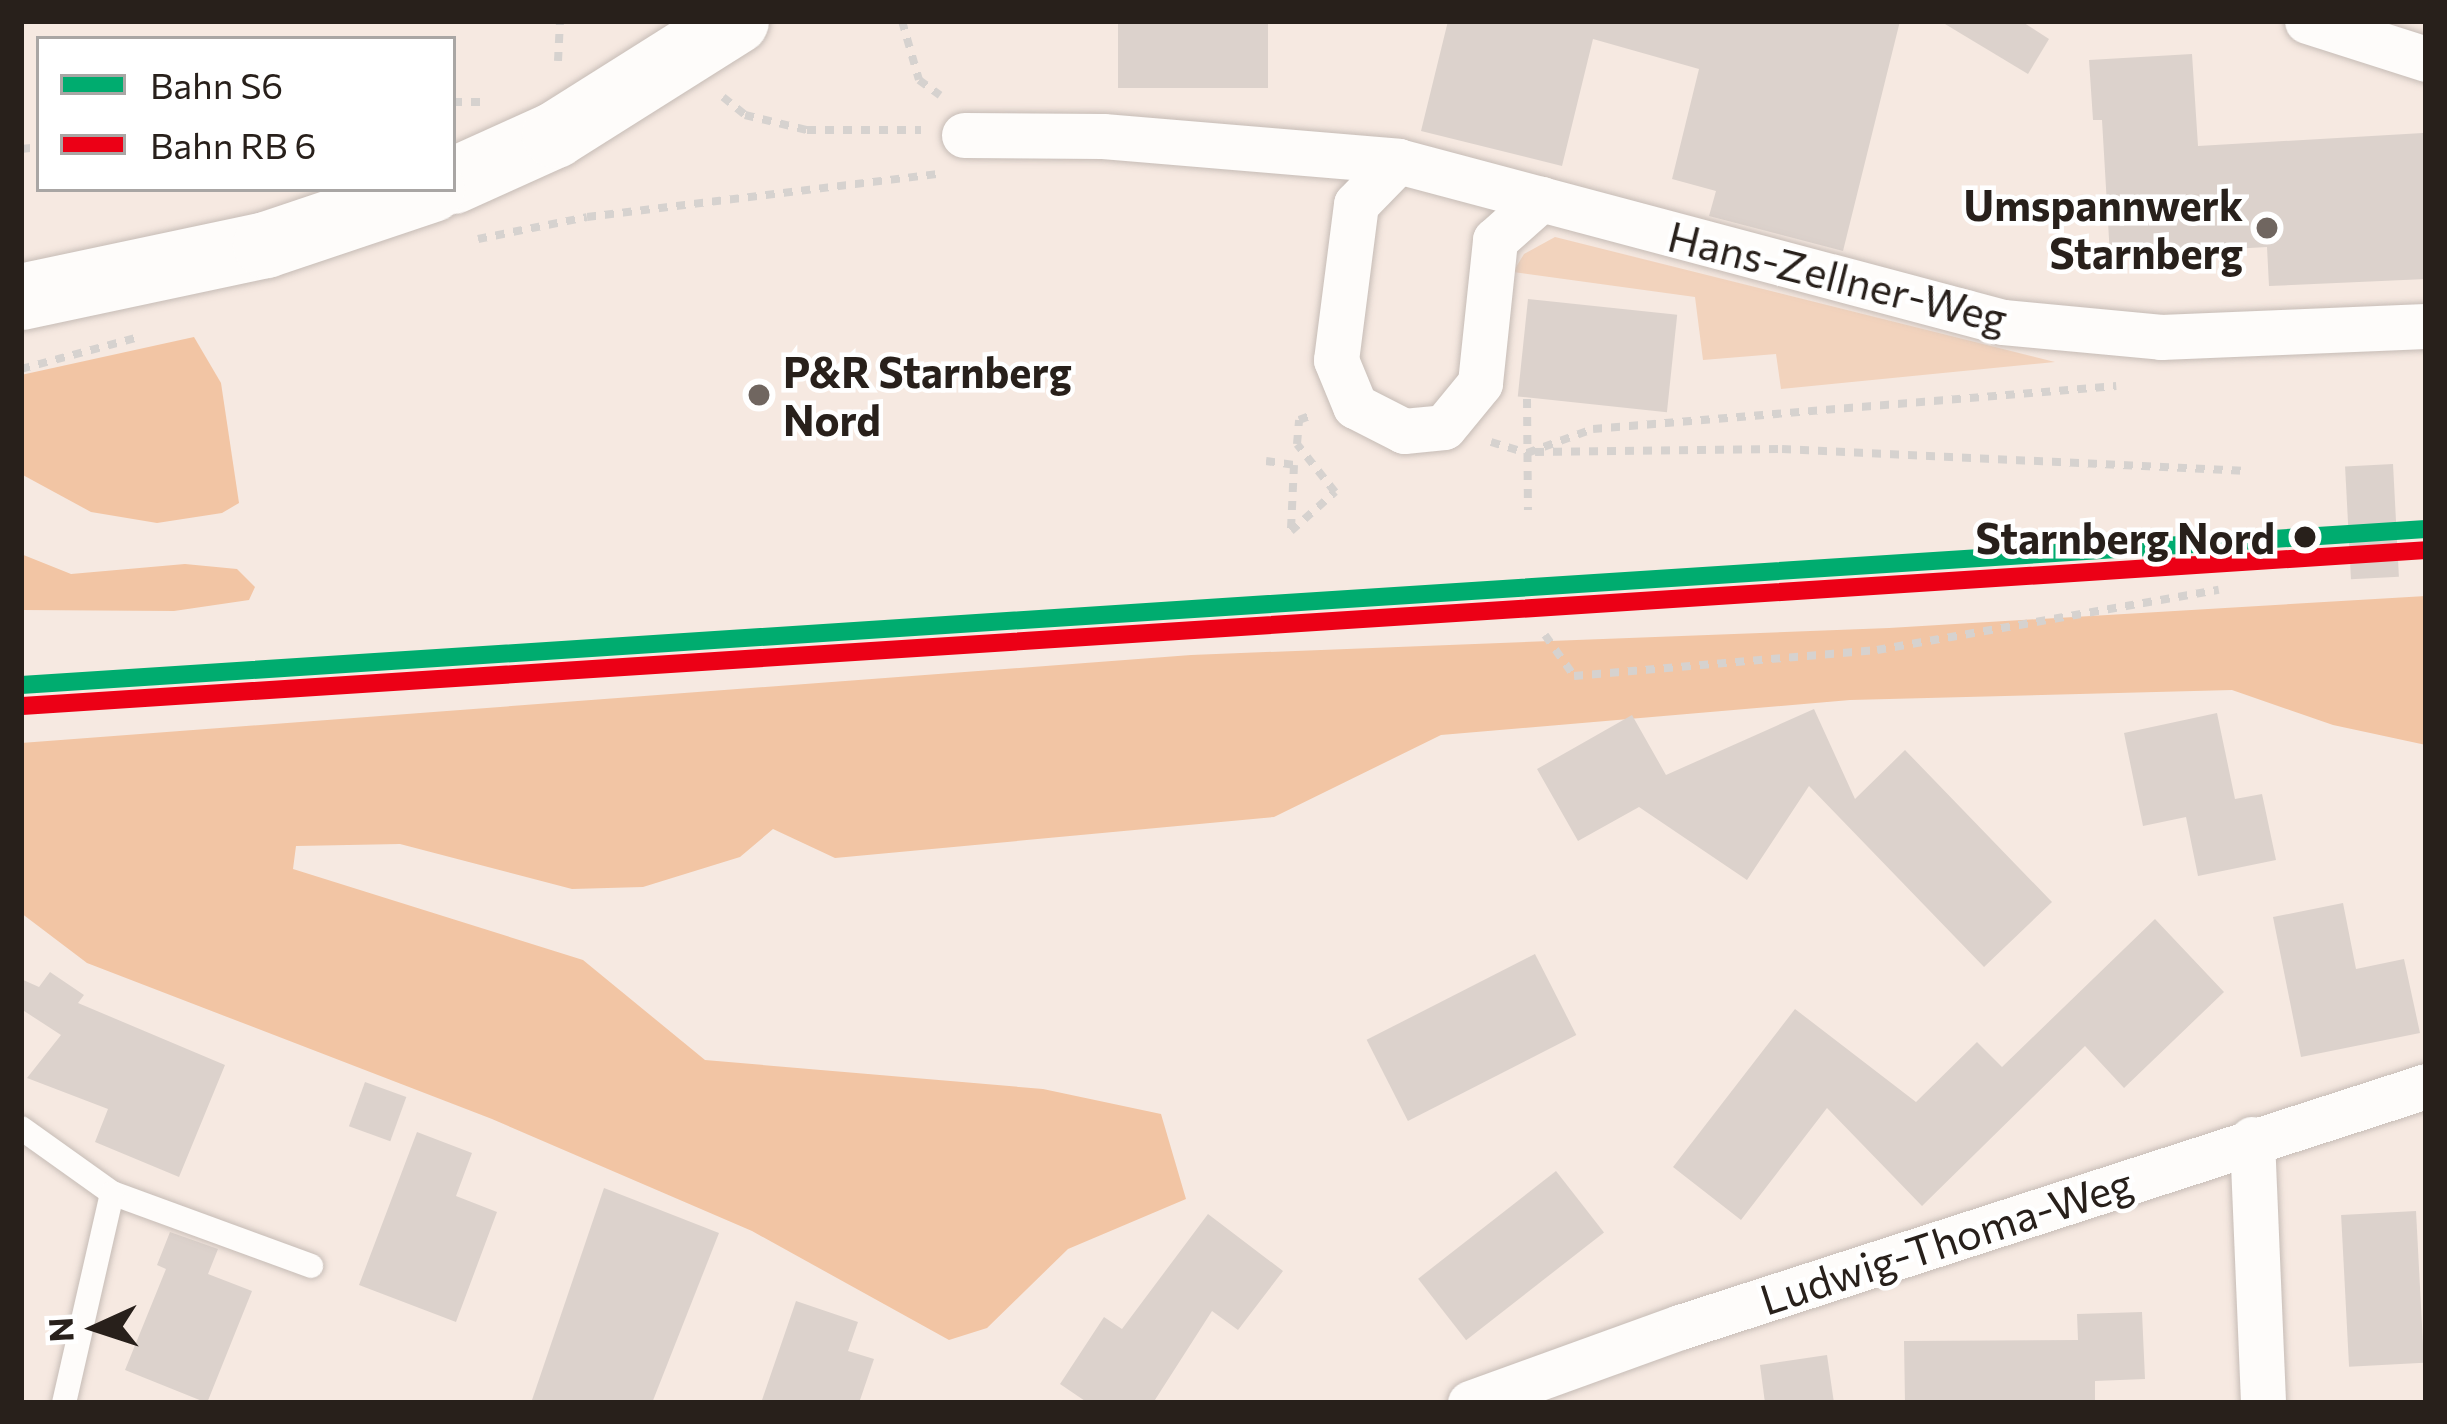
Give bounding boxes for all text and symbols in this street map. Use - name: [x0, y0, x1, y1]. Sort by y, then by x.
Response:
- legend: [36, 36, 456, 192]
- text: Bahn S6: [150, 62, 283, 106]
- text: Bahn RB 6: [150, 122, 316, 166]
- place label: Umspannwerk Starnberg: [1964, 179, 2243, 278]
- street label: Hans-Zellner-Weg: [1663, 210, 2013, 342]
- marker: Umspannwerk Starnberg: [2254, 215, 2280, 241]
- place label: P&R Starnberg Nord: [783, 346, 1072, 445]
- marker: P&R Starnberg Nord: [746, 382, 772, 408]
- place label: Starnberg Nord: [1975, 512, 2275, 562]
- marker: Starnberg Nord: [2286, 518, 2324, 556]
- street label: Ludwig-Thoma-Weg: [1753, 1156, 2139, 1324]
- north arrow: [36, 1268, 156, 1388]
- text: N: [38, 1316, 81, 1343]

